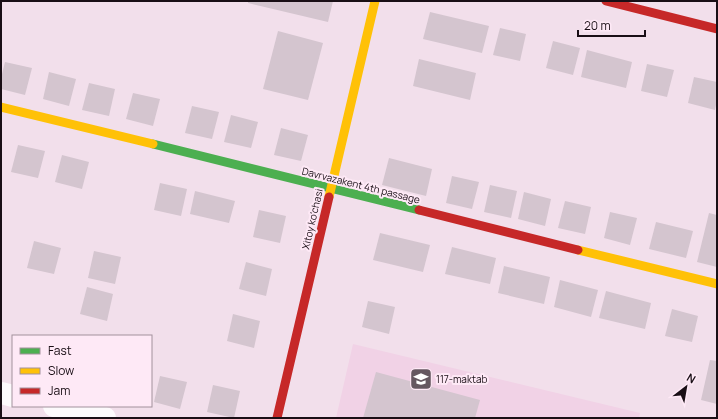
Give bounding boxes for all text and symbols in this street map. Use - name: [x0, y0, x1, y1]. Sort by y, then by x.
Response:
- scale bar: [578, 12, 645, 38]
- text: 20 m: [584, 17, 611, 34]
- street label: Davrvazakent 4th passage: [300, 164, 422, 206]
- street label: Xitoy ko'chasi: [298, 187, 326, 251]
- legend: [12, 335, 152, 407]
- text: Fast: [48, 342, 72, 359]
- text: Slow: [48, 362, 74, 379]
- school or university icon: 117-maktab: [408, 366, 434, 392]
- north arrow: [666, 367, 706, 407]
- text: N: [684, 370, 699, 387]
- place label: 117-maktab: [436, 372, 487, 386]
- text: Jam: [48, 382, 70, 399]

